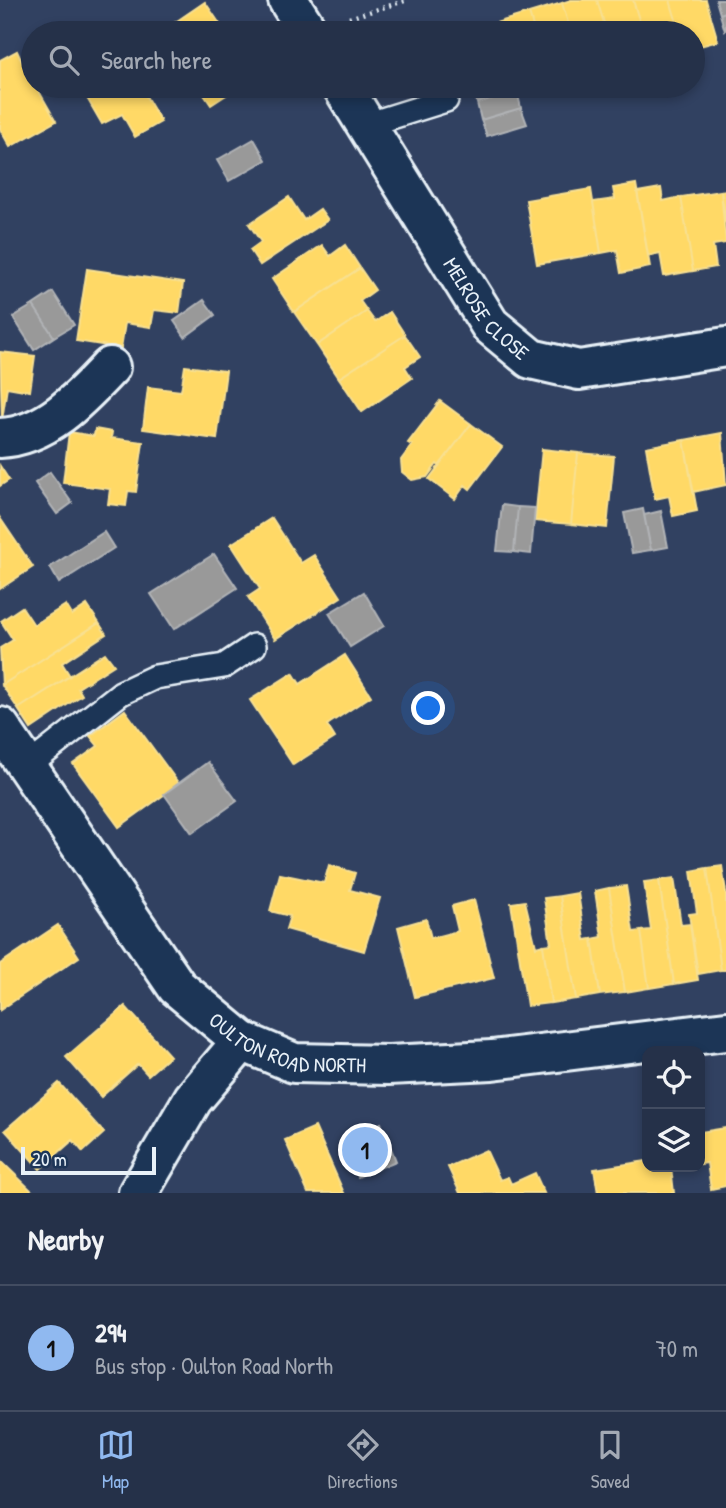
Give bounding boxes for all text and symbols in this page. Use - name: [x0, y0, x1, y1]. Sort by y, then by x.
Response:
- search box: [21, 21, 705, 98]
- icon: search: [45, 41, 83, 79]
- text: Search here: [101, 42, 212, 77]
- street label: MELROSE CLOSE: [437, 252, 536, 366]
- your location: [411, 691, 445, 725]
- street label: OULTON ROAD NORTH: [203, 1005, 366, 1079]
- map controls: [642, 1046, 705, 1172]
- button: locate: [642, 1046, 705, 1109]
- button: layers: [642, 1109, 705, 1172]
- pin: 1: [342, 1124, 388, 1176]
- scale bar: [21, 1144, 156, 1176]
- text: 20 m: [32, 1146, 67, 1172]
- text: Nearby: [28, 1219, 104, 1259]
- text: 294: [95, 1315, 126, 1350]
- text: 1: [47, 1333, 55, 1364]
- text: 70 m: [655, 1333, 698, 1364]
- text: Bus stop · Oulton Road North: [95, 1350, 333, 1381]
- tab: Map: [97, 1426, 135, 1494]
- tab: Directions: [328, 1426, 398, 1494]
- tab: Saved: [591, 1426, 629, 1494]

